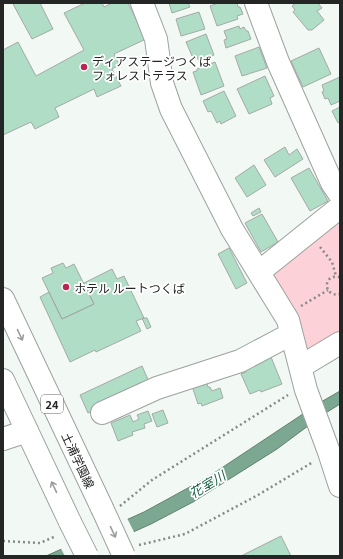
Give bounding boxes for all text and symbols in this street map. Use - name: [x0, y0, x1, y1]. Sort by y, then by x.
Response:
- place label: ディアステージつくば フォレストテラス: [92, 52, 211, 83]
- marker: ディアステージつくば フォレストテラス: [79, 62, 89, 72]
- place label: ホテル ルートつくば: [74, 279, 185, 296]
- marker: ホテル ルートつくば: [61, 282, 71, 292]
- one-way arrow: [17, 328, 24, 340]
- road number: 24: [41, 395, 63, 413]
- street label: 土浦学園線: [59, 429, 99, 491]
- water label: 花室川: [185, 465, 230, 502]
- one-way arrow: [50, 481, 57, 493]
- one-way arrow: [110, 526, 117, 538]

